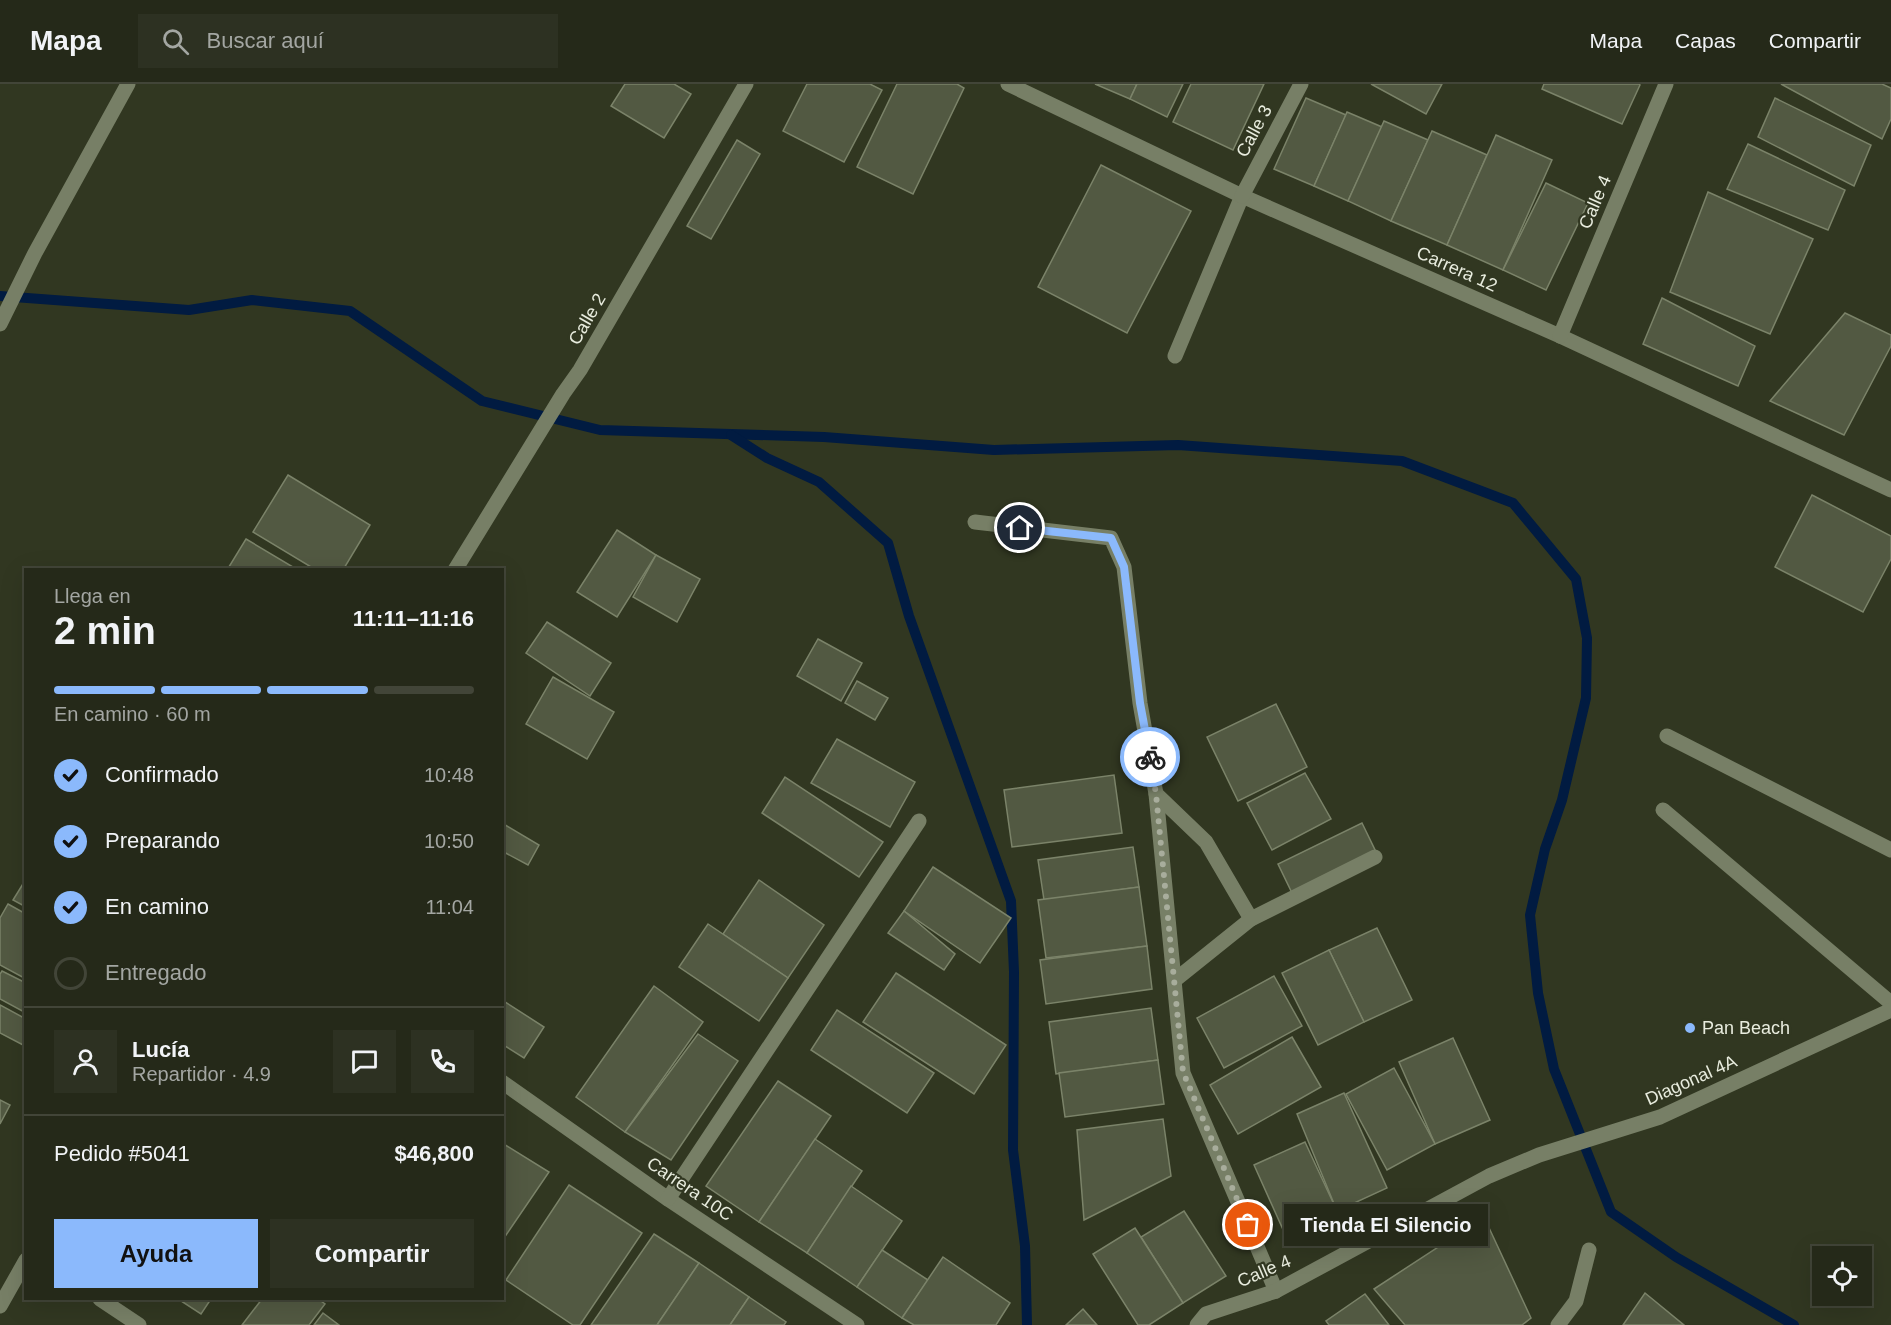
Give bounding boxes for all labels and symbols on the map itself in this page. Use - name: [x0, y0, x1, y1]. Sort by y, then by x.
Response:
- street label: Calle 3: [1232, 102, 1276, 160]
- street label: Calle 4: [1575, 172, 1615, 232]
- street label: Carrera 12: [1414, 242, 1500, 296]
- street label: Calle 2: [564, 290, 610, 348]
- pin: [994, 502, 1045, 553]
- courier: [1120, 727, 1180, 787]
- place label: Pan Beach: [1702, 1018, 1790, 1038]
- marker: Pan Beach: [1683, 1021, 1697, 1035]
- street label: Diagonal 4A: [1642, 1051, 1740, 1109]
- street label: Carrera 10C: [643, 1153, 737, 1225]
- pin: [1222, 1199, 1273, 1250]
- callout: Tienda El Silencio: [1284, 1204, 1488, 1246]
- street label: Calle 4: [1234, 1251, 1294, 1291]

